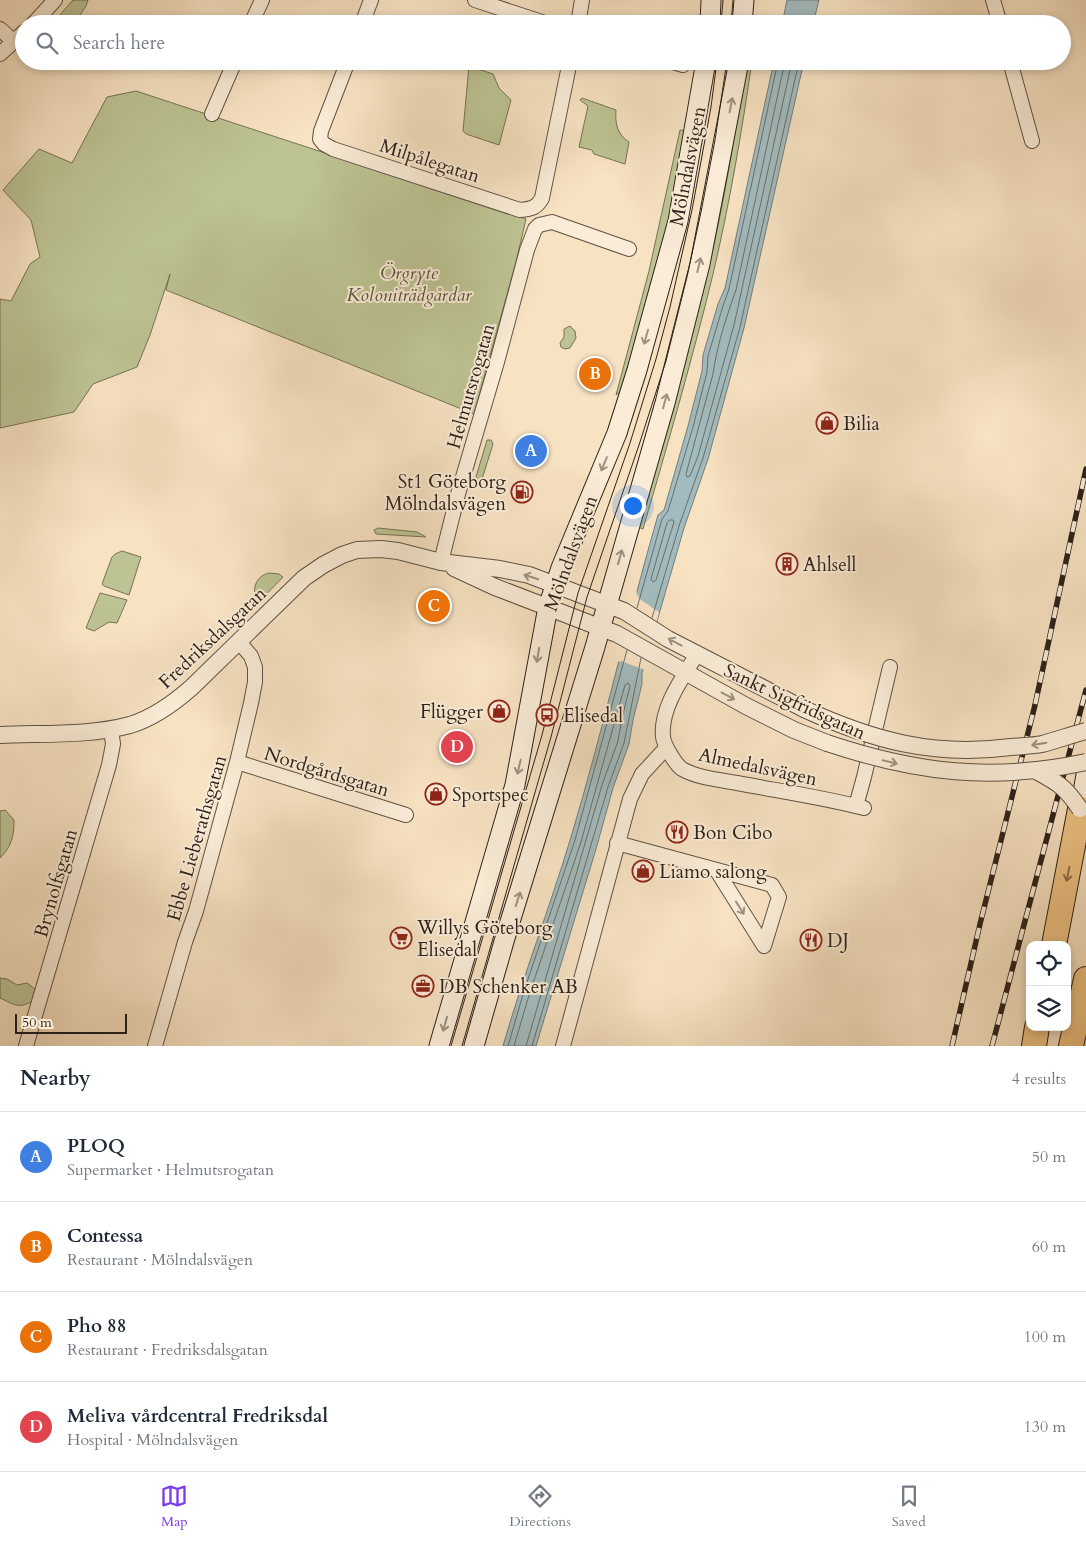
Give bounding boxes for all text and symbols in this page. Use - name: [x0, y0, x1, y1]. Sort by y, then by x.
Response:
- search box: [15, 15, 1071, 70]
- icon: search: [33, 29, 61, 57]
- text: Search here: [73, 30, 165, 56]
- one-way arrow: [727, 98, 736, 114]
- street label: Mölndalsvägen: [664, 104, 712, 228]
- street label: Milpålegatan: [376, 133, 483, 189]
- one-way arrow: [695, 257, 704, 273]
- park label: Örgryte Koloniträdgårdar: [346, 260, 472, 308]
- street label: Helmutsrogatan: [441, 320, 501, 452]
- one-way arrow: [641, 328, 650, 344]
- pin: B: [579, 355, 611, 393]
- one-way arrow: [661, 394, 671, 410]
- shop icon: Bilia: [815, 411, 839, 435]
- place label: Bilia: [843, 411, 880, 437]
- pin: A: [515, 432, 547, 470]
- one-way arrow: [599, 456, 609, 471]
- place label: St1 Göteborg Mölndalsvägen: [385, 469, 506, 517]
- fuel station icon: St1 Göteborg Mölndalsvägen: [510, 480, 534, 504]
- street label: Mölndalsvägen: [538, 492, 604, 615]
- your location: [620, 493, 646, 519]
- one-way arrow: [616, 550, 626, 566]
- building icon: Ahlsell: [775, 552, 799, 576]
- place label: Ahlsell: [803, 552, 857, 578]
- one-way arrow: [524, 572, 540, 581]
- street label: Fredriksdalsgatan: [153, 581, 272, 695]
- pin: C: [418, 587, 450, 625]
- one-way arrow: [668, 637, 683, 647]
- one-way arrow: [533, 646, 543, 662]
- street label: Sankt Sigfridsgatan: [719, 658, 870, 746]
- one-way arrow: [720, 692, 735, 701]
- place label: Flügger: [420, 699, 483, 725]
- shop icon: Flügger: [487, 699, 511, 723]
- bus stop icon: Elisedal: [535, 703, 559, 727]
- place label: Elisedal: [563, 703, 623, 729]
- pin: D: [441, 728, 473, 766]
- one-way arrow: [1031, 739, 1047, 749]
- street label: Nordgårdsgatan: [261, 741, 393, 803]
- street label: Almedalsvägen: [696, 742, 820, 792]
- street label: Ebbe Lieberathsgatan: [161, 752, 233, 924]
- one-way arrow: [514, 758, 523, 774]
- one-way arrow: [882, 758, 898, 767]
- shop icon: Sportspec: [424, 782, 448, 806]
- place label: Sportspec: [452, 782, 529, 808]
- restaurant icon: Bon Cibo: [665, 820, 689, 844]
- place label: Bon Cibo: [693, 820, 772, 846]
- street label: Brynolfsgatan: [28, 826, 84, 941]
- shop icon: Liamo salong: [631, 859, 655, 883]
- place label: Liamo salong: [659, 859, 767, 885]
- one-way arrow: [1062, 866, 1072, 882]
- one-way arrow: [514, 891, 523, 907]
- one-way arrow: [736, 901, 746, 915]
- place label: Willys Göteborg Elisedal: [416, 915, 553, 963]
- supermarket icon: Willys Göteborg Elisedal: [389, 926, 413, 950]
- restaurant icon: DJ: [799, 928, 823, 952]
- place label: DJ: [827, 928, 849, 954]
- map controls: [1026, 941, 1071, 1031]
- button: locate: [1026, 941, 1071, 986]
- office icon: DB Schenker AB: [411, 974, 435, 998]
- place label: DB Schenker AB: [439, 974, 578, 1000]
- button: layers: [1026, 986, 1071, 1031]
- scale bar: [15, 1011, 128, 1034]
- text: 50 m: [22, 1013, 52, 1032]
- one-way arrow: [440, 1015, 450, 1031]
- text: Nearby: [20, 1064, 91, 1093]
- text: 4 results: [1012, 1068, 1066, 1090]
- text: PLOQ: [67, 1133, 125, 1159]
- text: A: [30, 1146, 42, 1168]
- text: 50 m: [1032, 1146, 1066, 1168]
- text: Supermarket · Helmutsrogatan: [67, 1159, 274, 1181]
- text: Contessa: [67, 1223, 143, 1249]
- text: B: [30, 1236, 42, 1258]
- text: 60 m: [1032, 1236, 1066, 1258]
- text: Restaurant · Mölndalsvägen: [67, 1249, 253, 1271]
- text: Pho 88: [67, 1313, 127, 1339]
- text: C: [30, 1326, 42, 1348]
- text: 100 m: [1024, 1326, 1066, 1348]
- text: Restaurant · Fredriksdalsgatan: [67, 1339, 268, 1361]
- text: Meliva vårdcentral Fredriksdal: [67, 1403, 328, 1429]
- text: D: [29, 1416, 43, 1438]
- text: 130 m: [1024, 1416, 1066, 1438]
- text: Hospital · Mölndalsvägen: [67, 1429, 238, 1451]
- tab: Map: [160, 1482, 188, 1531]
- tab: Directions: [509, 1482, 571, 1531]
- tab: Saved: [892, 1482, 926, 1531]

